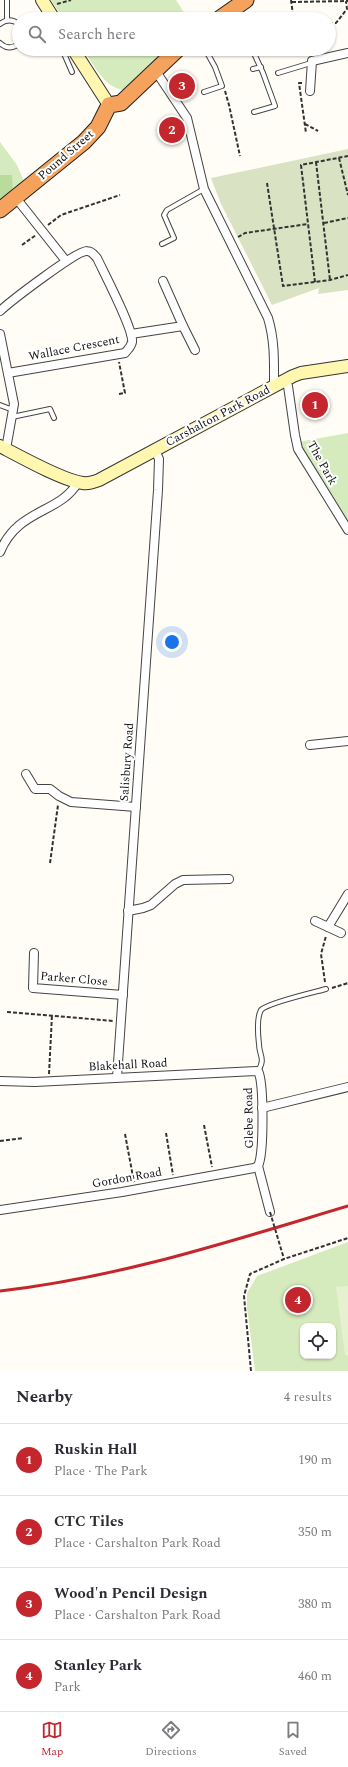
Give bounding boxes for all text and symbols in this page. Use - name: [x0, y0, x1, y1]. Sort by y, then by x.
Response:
- search box: [12, 12, 336, 56]
- icon: search: [26, 23, 48, 45]
- text: Search here: [58, 23, 136, 46]
- pin: 3: [169, 71, 195, 101]
- pin: 2: [159, 115, 185, 145]
- street label: Pound Street: [34, 125, 98, 185]
- street label: Wallace Crescent: [27, 330, 121, 366]
- street label: Carshalton Park Road: [162, 380, 274, 452]
- pin: 1: [302, 390, 328, 420]
- street label: The Park: [302, 437, 342, 489]
- your location: [162, 632, 182, 652]
- street label: Salisbury Road: [115, 722, 139, 802]
- street label: Parker Close: [39, 967, 109, 991]
- street label: Blakehall Road: [88, 1053, 168, 1077]
- street label: Glebe Road: [239, 1087, 259, 1149]
- street label: Gordon Road: [91, 1162, 164, 1193]
- pin: 4: [285, 1285, 311, 1315]
- map controls: [300, 1323, 336, 1359]
- button: locate: [300, 1323, 336, 1359]
- text: Nearby: [16, 1384, 72, 1410]
- text: 4 results: [284, 1387, 332, 1407]
- text: Ruskin Hall: [54, 1438, 137, 1461]
- text: 1: [25, 1450, 33, 1470]
- text: 190 m: [298, 1450, 332, 1470]
- text: Place · The Park: [54, 1461, 147, 1481]
- text: CTC Tiles: [54, 1510, 124, 1533]
- text: 2: [25, 1522, 33, 1542]
- text: 350 m: [298, 1522, 332, 1542]
- text: Place · Carshalton Park Road: [54, 1533, 221, 1553]
- text: Wood'n Pencil Design: [54, 1582, 208, 1605]
- text: 3: [25, 1594, 33, 1614]
- text: 380 m: [298, 1594, 332, 1614]
- text: Place · Carshalton Park Road: [54, 1605, 221, 1625]
- text: Stanley Park: [54, 1654, 142, 1677]
- text: 4: [25, 1666, 33, 1686]
- text: 460 m: [298, 1666, 332, 1686]
- text: Park: [54, 1677, 81, 1697]
- tab: Map: [41, 1719, 63, 1760]
- tab: Directions: [145, 1719, 197, 1760]
- tab: Saved: [279, 1719, 307, 1760]

